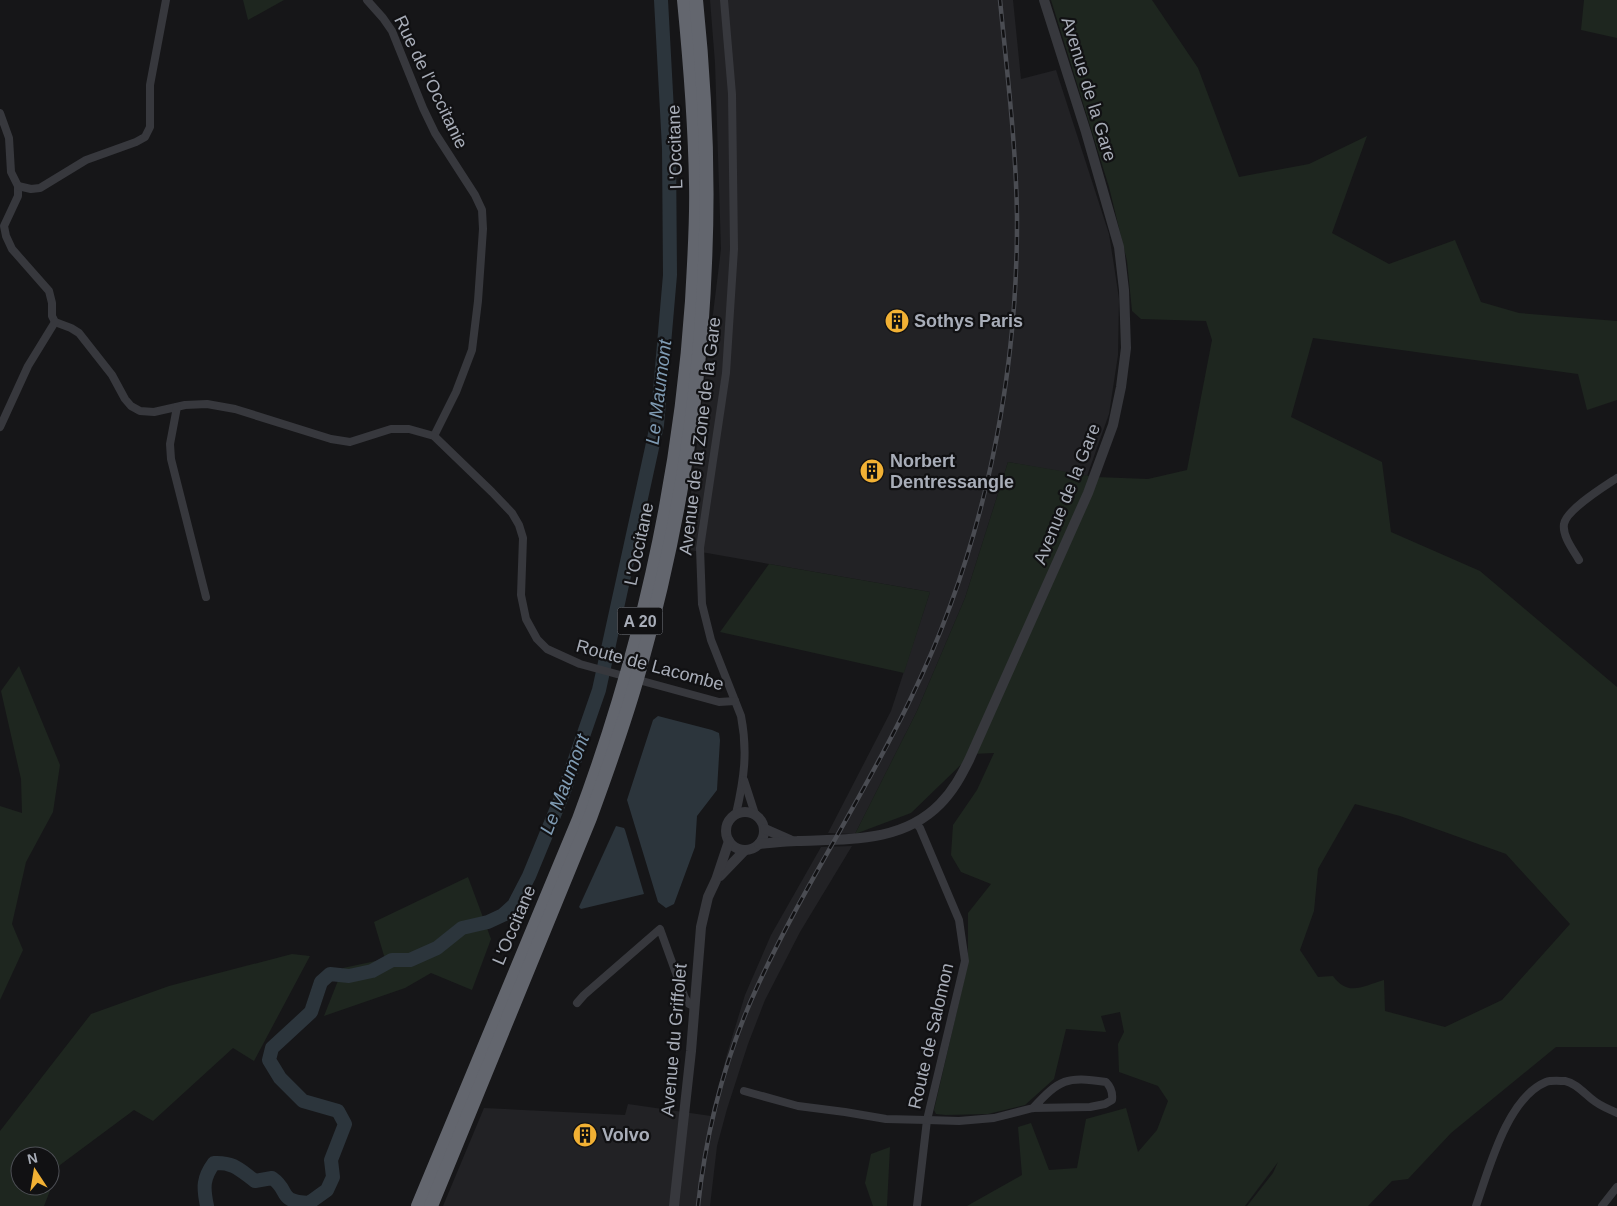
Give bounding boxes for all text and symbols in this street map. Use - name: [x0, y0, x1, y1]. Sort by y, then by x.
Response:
- street label: Rue de l'Occitanie: [390, 12, 472, 152]
- street label: Avenue de la Gare: [1058, 14, 1120, 164]
- street label: L'Occitane: [664, 104, 686, 190]
- building icon: Sothys Paris: [884, 308, 910, 334]
- place label: Sothys Paris: [914, 311, 1023, 331]
- street label: Avenue de la Zone de la Gare: [675, 316, 725, 556]
- water label: Le Maumont: [642, 338, 675, 446]
- street label: Avenue de la Gare: [1030, 421, 1104, 567]
- place label: Norbert Dentressangle: [890, 451, 1014, 492]
- building icon: Norbert Dentressangle: [859, 458, 885, 484]
- street label: L'Occitane: [620, 501, 658, 587]
- road number: A 20: [618, 608, 662, 634]
- street label: Route de Lacombe: [574, 636, 726, 694]
- water label: Le Maumont: [536, 730, 593, 837]
- street label: L'Occitane: [488, 882, 540, 968]
- street label: Route de Salomon: [904, 961, 958, 1111]
- street label: Avenue du Griffolet: [657, 963, 691, 1117]
- building icon: Volvo: [572, 1122, 598, 1148]
- place label: Volvo: [602, 1125, 650, 1145]
- north arrow: [10, 1146, 60, 1196]
- text: N: [26, 1149, 39, 1167]

